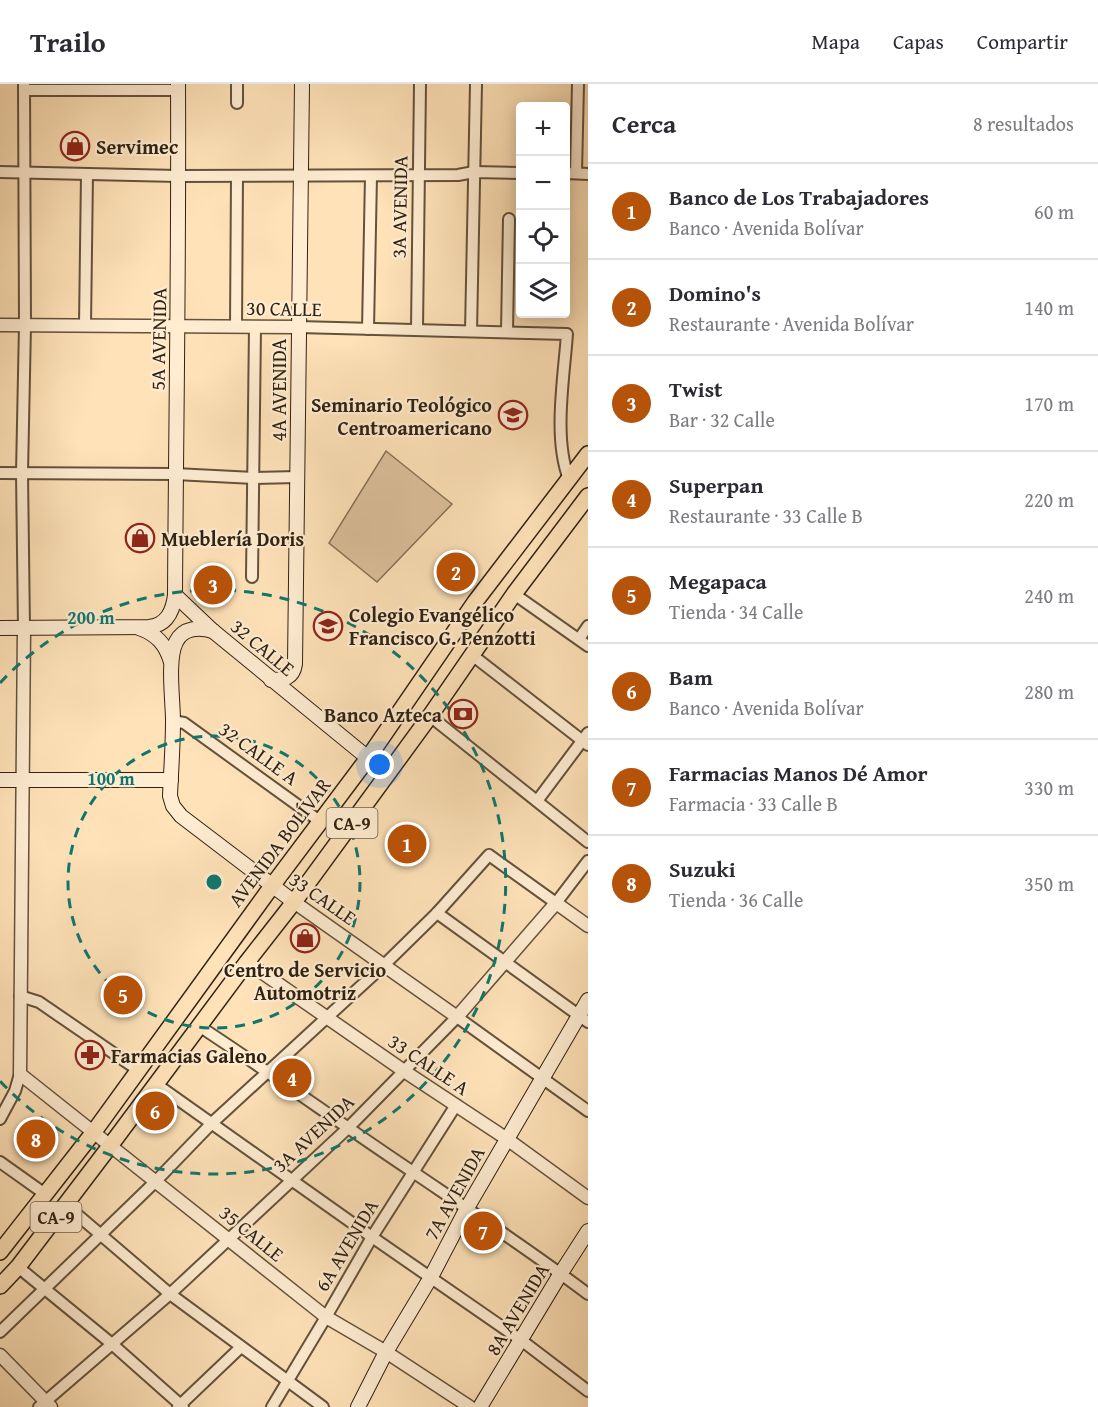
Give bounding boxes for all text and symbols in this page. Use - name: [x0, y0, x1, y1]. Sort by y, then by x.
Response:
- text: Trailo: [30, 21, 106, 62]
- text: Mapa: [811, 26, 860, 57]
- text: Capas: [893, 26, 944, 57]
- text: Compartir: [977, 26, 1068, 57]
- map controls: [516, 102, 570, 318]
- button: +: [516, 102, 570, 156]
- text: Cerca: [612, 104, 676, 143]
- text: 8 resultados: [973, 109, 1074, 138]
- shop icon: Servimec: [59, 130, 91, 162]
- place label: Servimec: [96, 132, 178, 161]
- street label: 3A AVENIDA: [384, 155, 414, 259]
- button: −: [516, 156, 570, 210]
- text: Banco de Los Trabajadores: [669, 181, 929, 213]
- text: 1: [626, 197, 637, 226]
- text: 60 m: [1034, 197, 1074, 226]
- button: locate: [516, 210, 570, 264]
- text: Banco · Avenida Bolívar: [669, 213, 864, 242]
- button: layers: [516, 264, 570, 318]
- text: Domino's: [669, 277, 761, 309]
- street label: 5A AVENIDA: [143, 287, 173, 391]
- street label: 30 CALLE: [246, 293, 322, 323]
- text: 2: [626, 293, 637, 322]
- text: 140 m: [1024, 293, 1074, 322]
- text: Restaurante · Avenida Bolívar: [669, 309, 914, 338]
- street label: 4A AVENIDA: [264, 339, 293, 441]
- text: Twist: [669, 373, 722, 405]
- text: 3: [626, 389, 637, 418]
- text: 170 m: [1024, 389, 1074, 418]
- place label: Seminario Teológico Centroamericano: [311, 390, 492, 442]
- school or university icon: Seminario Teológico Centroamericano: [497, 399, 529, 431]
- text: Bar · 32 Calle: [669, 405, 775, 434]
- text: Superpan: [669, 469, 763, 501]
- text: 4: [626, 485, 637, 514]
- text: 220 m: [1024, 485, 1074, 514]
- text: Restaurante · 33 Calle B: [669, 501, 863, 530]
- shop icon: Mueblería Doris: [124, 522, 156, 554]
- place label: Mueblería Doris: [161, 524, 304, 553]
- pin: 2: [436, 550, 476, 594]
- pin: 3: [194, 562, 232, 608]
- text: Megapaca: [669, 565, 767, 597]
- text: 5: [626, 581, 637, 610]
- text: 240 m: [1024, 581, 1074, 610]
- text: Tienda · 34 Calle: [669, 597, 803, 626]
- place label: Colegio Evangélico Francisco G. Penzotti: [349, 600, 536, 652]
- text: 200 m: [67, 604, 115, 631]
- school or university icon: Colegio Evangélico Francisco G. Penzotti: [312, 610, 344, 642]
- street label: 32 CALLE: [225, 612, 301, 682]
- text: Bam: [669, 661, 713, 693]
- text: 6: [626, 677, 637, 706]
- text: 280 m: [1024, 677, 1074, 706]
- text: Banco · Avenida Bolívar: [669, 693, 864, 722]
- bank icon: Banco Azteca: [447, 698, 479, 730]
- place label: Banco Azteca: [324, 700, 443, 729]
- street label: 32 CALLE A: [213, 714, 305, 792]
- your location: [365, 750, 394, 779]
- text: Farmacias Manos Dé Amor: [669, 757, 928, 789]
- text: 100 m: [87, 765, 135, 792]
- street label: AVENIDA BOLÍVAR: [221, 771, 338, 913]
- text: 7: [626, 773, 637, 802]
- text: 330 m: [1024, 773, 1074, 802]
- text: Farmacia · 33 Calle B: [669, 789, 838, 818]
- road number: CA-9: [326, 808, 378, 838]
- pin: 1: [388, 822, 426, 867]
- text: Suzuki: [669, 853, 736, 885]
- street label: 33 CALLE: [284, 864, 362, 932]
- text: 8: [626, 869, 637, 898]
- text: 350 m: [1024, 869, 1074, 898]
- centre of rings: [204, 872, 224, 892]
- text: Tienda · 36 Calle: [669, 885, 803, 914]
- shop icon: Centro de Servicio Automotriz: [289, 922, 321, 954]
- place label: Centro de Servicio Automotriz: [224, 955, 386, 1007]
- pin: 5: [104, 972, 142, 1018]
- street label: 33 CALLE A: [383, 1026, 475, 1102]
- pharmacy icon: Farmacias Galeno: [74, 1039, 106, 1071]
- place label: Farmacias Galeno: [111, 1041, 267, 1070]
- pin: 4: [272, 1056, 312, 1100]
- street label: 3A AVENIDA: [265, 1087, 361, 1179]
- pin: 6: [136, 1088, 174, 1134]
- pin: 8: [16, 1116, 56, 1162]
- street label: 7A AVENIDA: [419, 1142, 489, 1244]
- street label: 6A AVENIDA: [307, 1193, 385, 1297]
- street label: 35 CALLE: [213, 1198, 291, 1268]
- road number: CA-9: [31, 1202, 82, 1232]
- pin: 7: [464, 1208, 502, 1254]
- street label: 8A AVENIDA: [478, 1257, 556, 1361]

